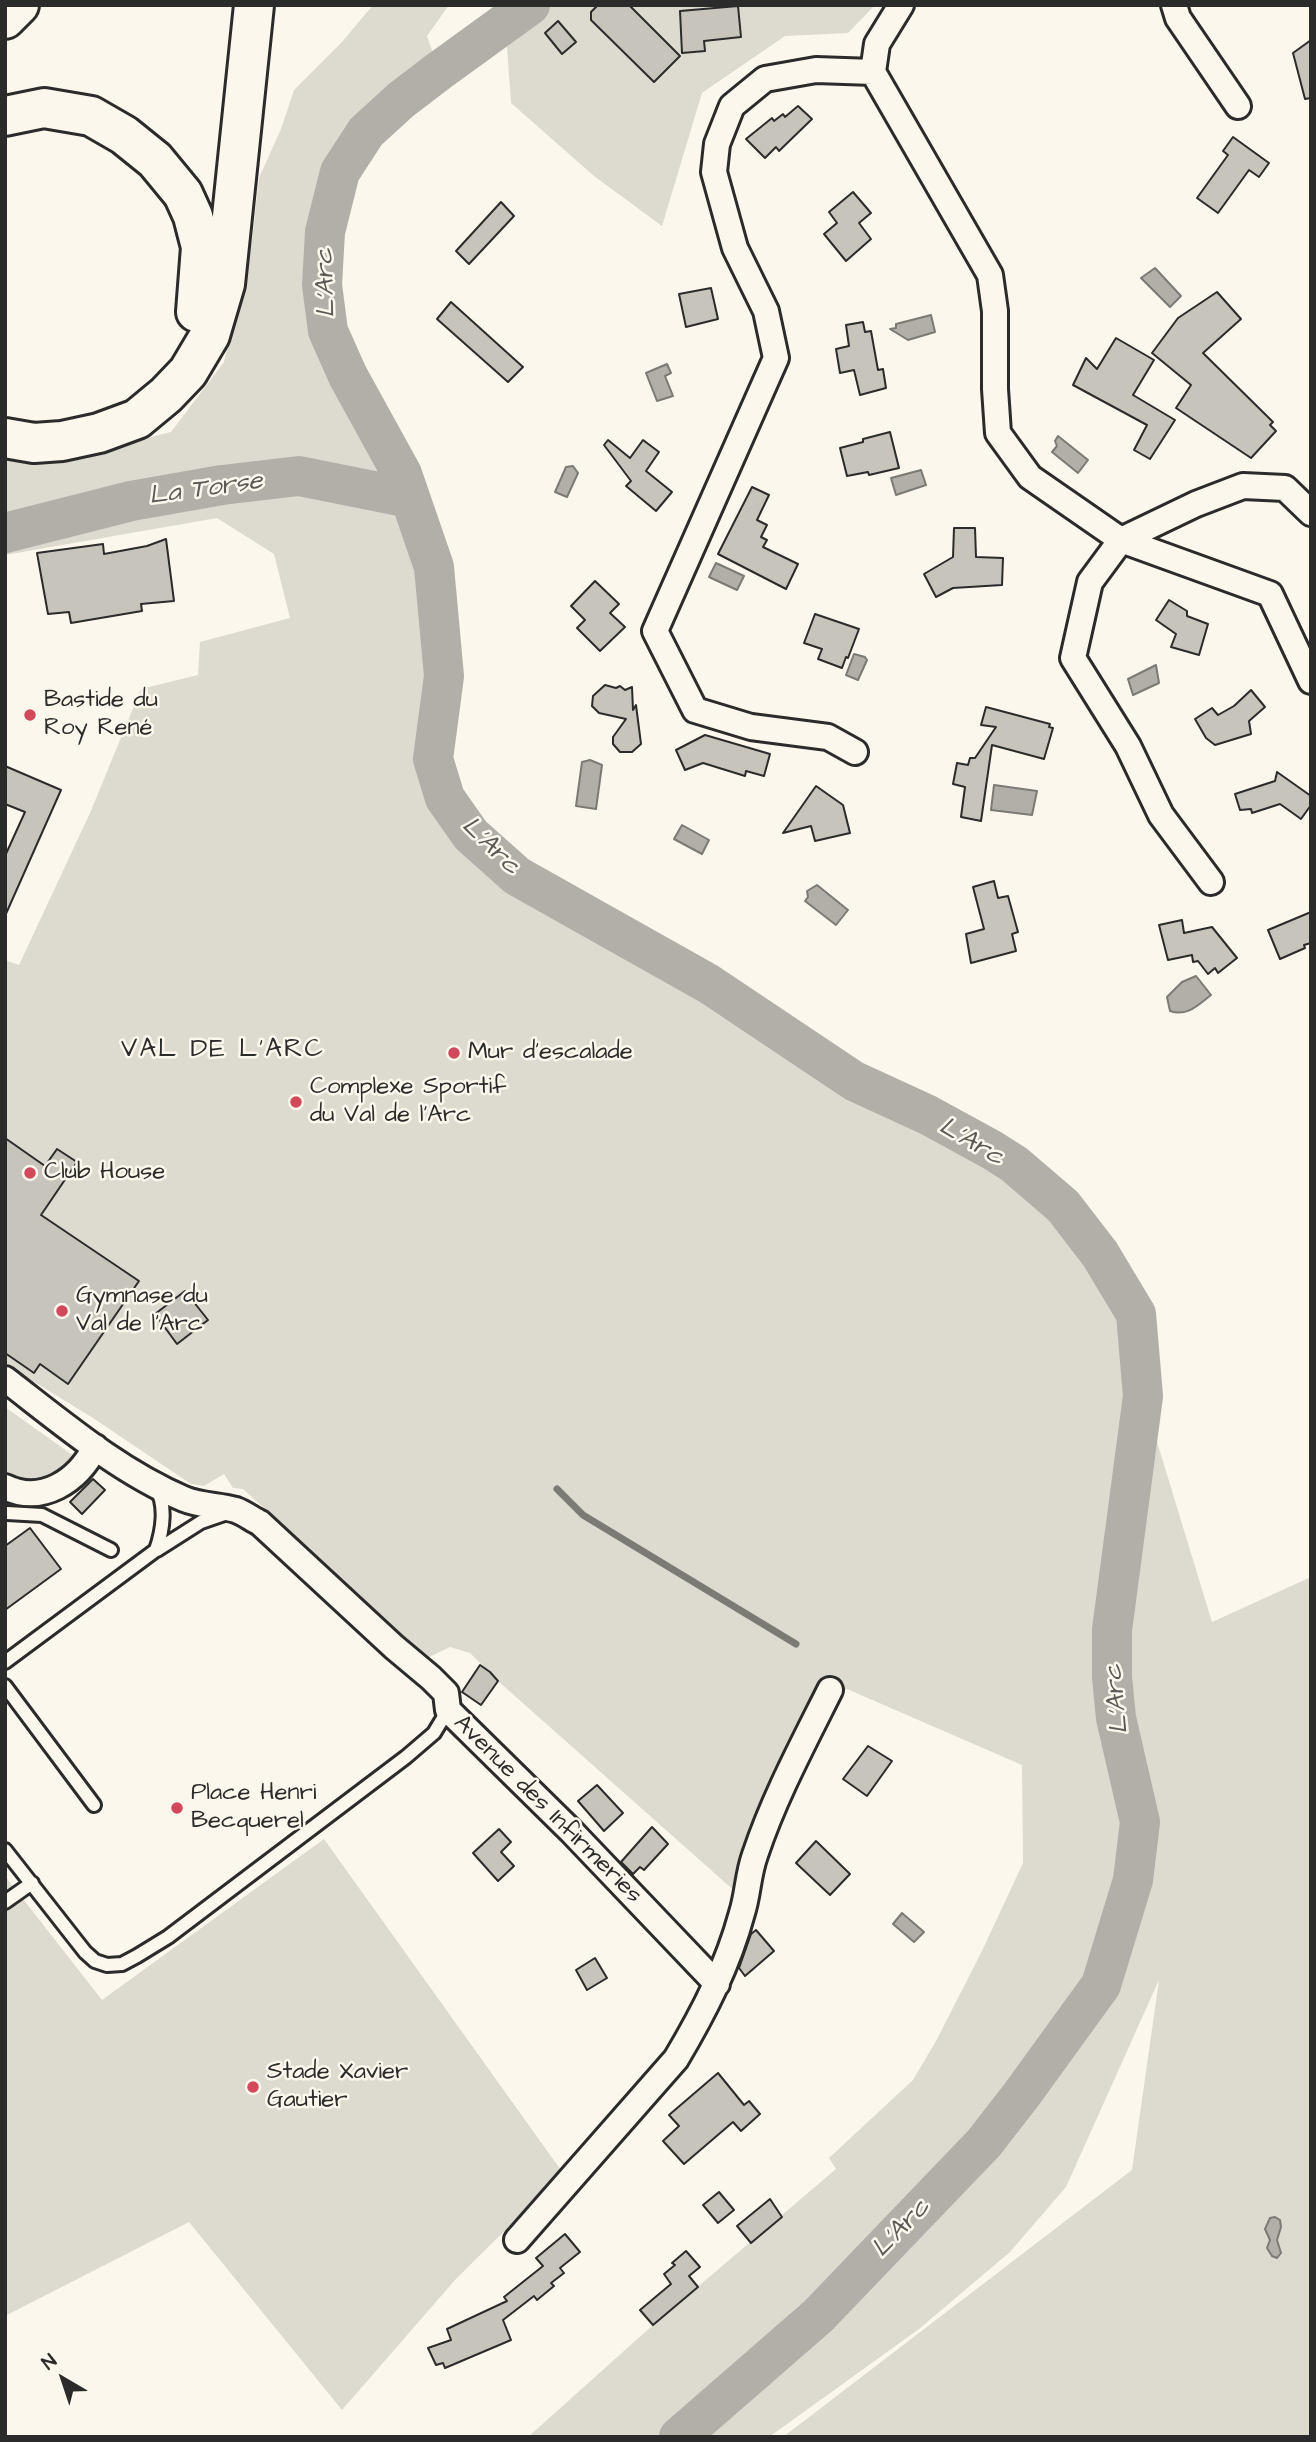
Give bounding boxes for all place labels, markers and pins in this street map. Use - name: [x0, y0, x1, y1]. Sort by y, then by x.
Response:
- place label: Bastide du Roy René: [44, 687, 158, 743]
- marker: Bastide du Roy René: [22, 707, 38, 723]
- place label: Mur d'escalade: [468, 1039, 633, 1067]
- marker: Mur d'escalade: [446, 1045, 462, 1061]
- place label: Complexe Sportif du Val de l'Arc: [310, 1074, 506, 1130]
- marker: Complexe Sportif du Val de l'Arc: [288, 1094, 304, 1110]
- place label: Club House: [44, 1159, 165, 1187]
- marker: Club House: [22, 1165, 38, 1181]
- place label: Gymnase du Val de l'Arc: [76, 1283, 208, 1339]
- marker: Gymnase du Val de l'Arc: [54, 1303, 70, 1319]
- place label: Place Henri Becquerel: [191, 1780, 316, 1836]
- marker: Place Henri Becquerel: [169, 1800, 185, 1816]
- place label: Stade Xavier Gautier: [267, 2059, 408, 2115]
- marker: Stade Xavier Gautier: [245, 2079, 261, 2095]

